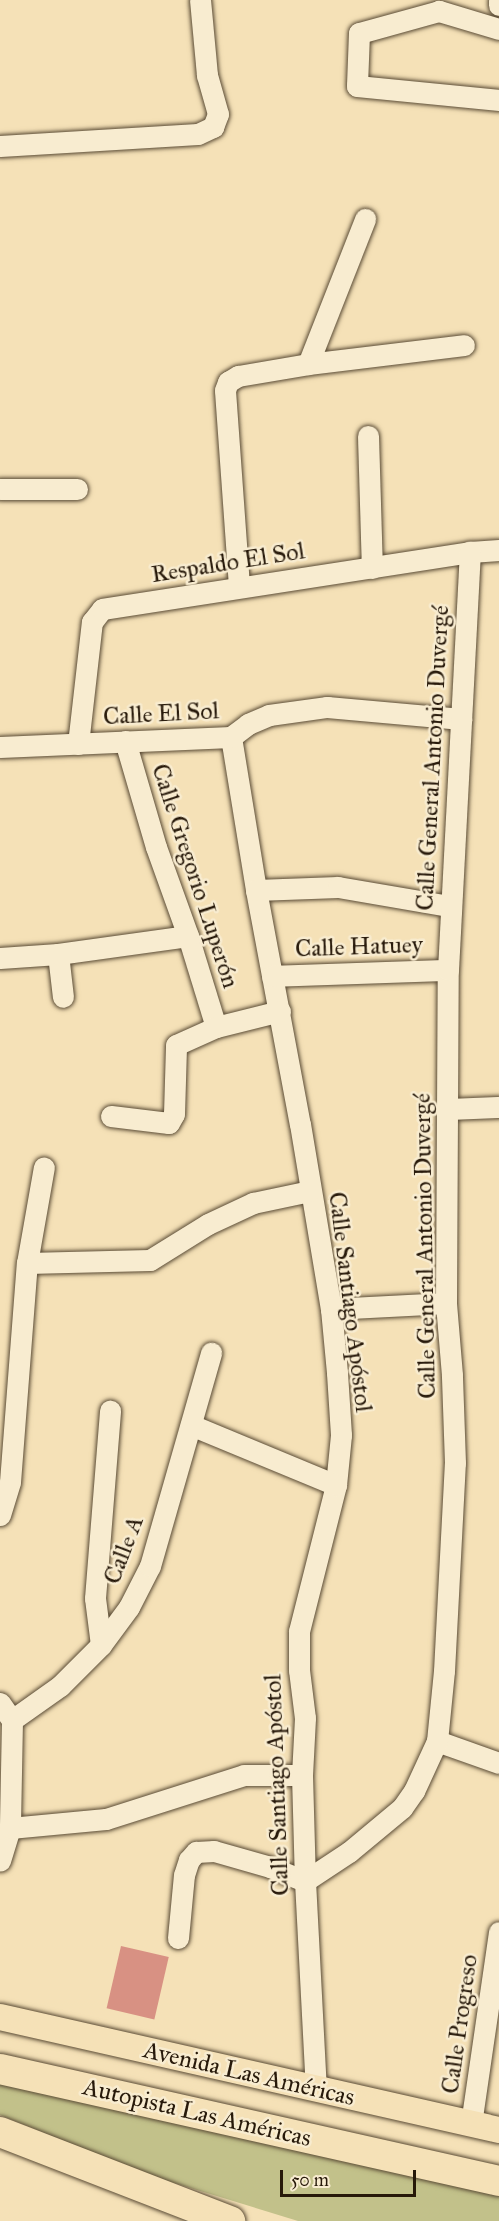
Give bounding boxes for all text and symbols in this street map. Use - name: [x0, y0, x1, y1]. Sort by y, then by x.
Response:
- street label: Respaldo El Sol: [149, 537, 307, 589]
- street label: Calle General Antonio Duvergé: [411, 605, 455, 911]
- street label: Calle El Sol: [102, 697, 220, 731]
- street label: Calle Gregorio Luperón: [145, 760, 245, 992]
- street label: Calle Hatuey: [295, 930, 423, 964]
- street label: Calle General Antonio Duvergé: [408, 1093, 442, 1399]
- street label: Calle Santiago Apóstol: [322, 1190, 378, 1414]
- street label: Calle A: [98, 1512, 150, 1588]
- street label: Calle Santiago Apóstol: [259, 1674, 295, 1896]
- street label: Calle Progreso: [436, 1952, 484, 2096]
- street label: Avenida Las Américas: [141, 2036, 357, 2112]
- street label: Autopista Las Américas: [80, 2073, 314, 2153]
- scale bar: [283, 2158, 420, 2196]
- text: 50 m: [291, 2169, 329, 2191]

